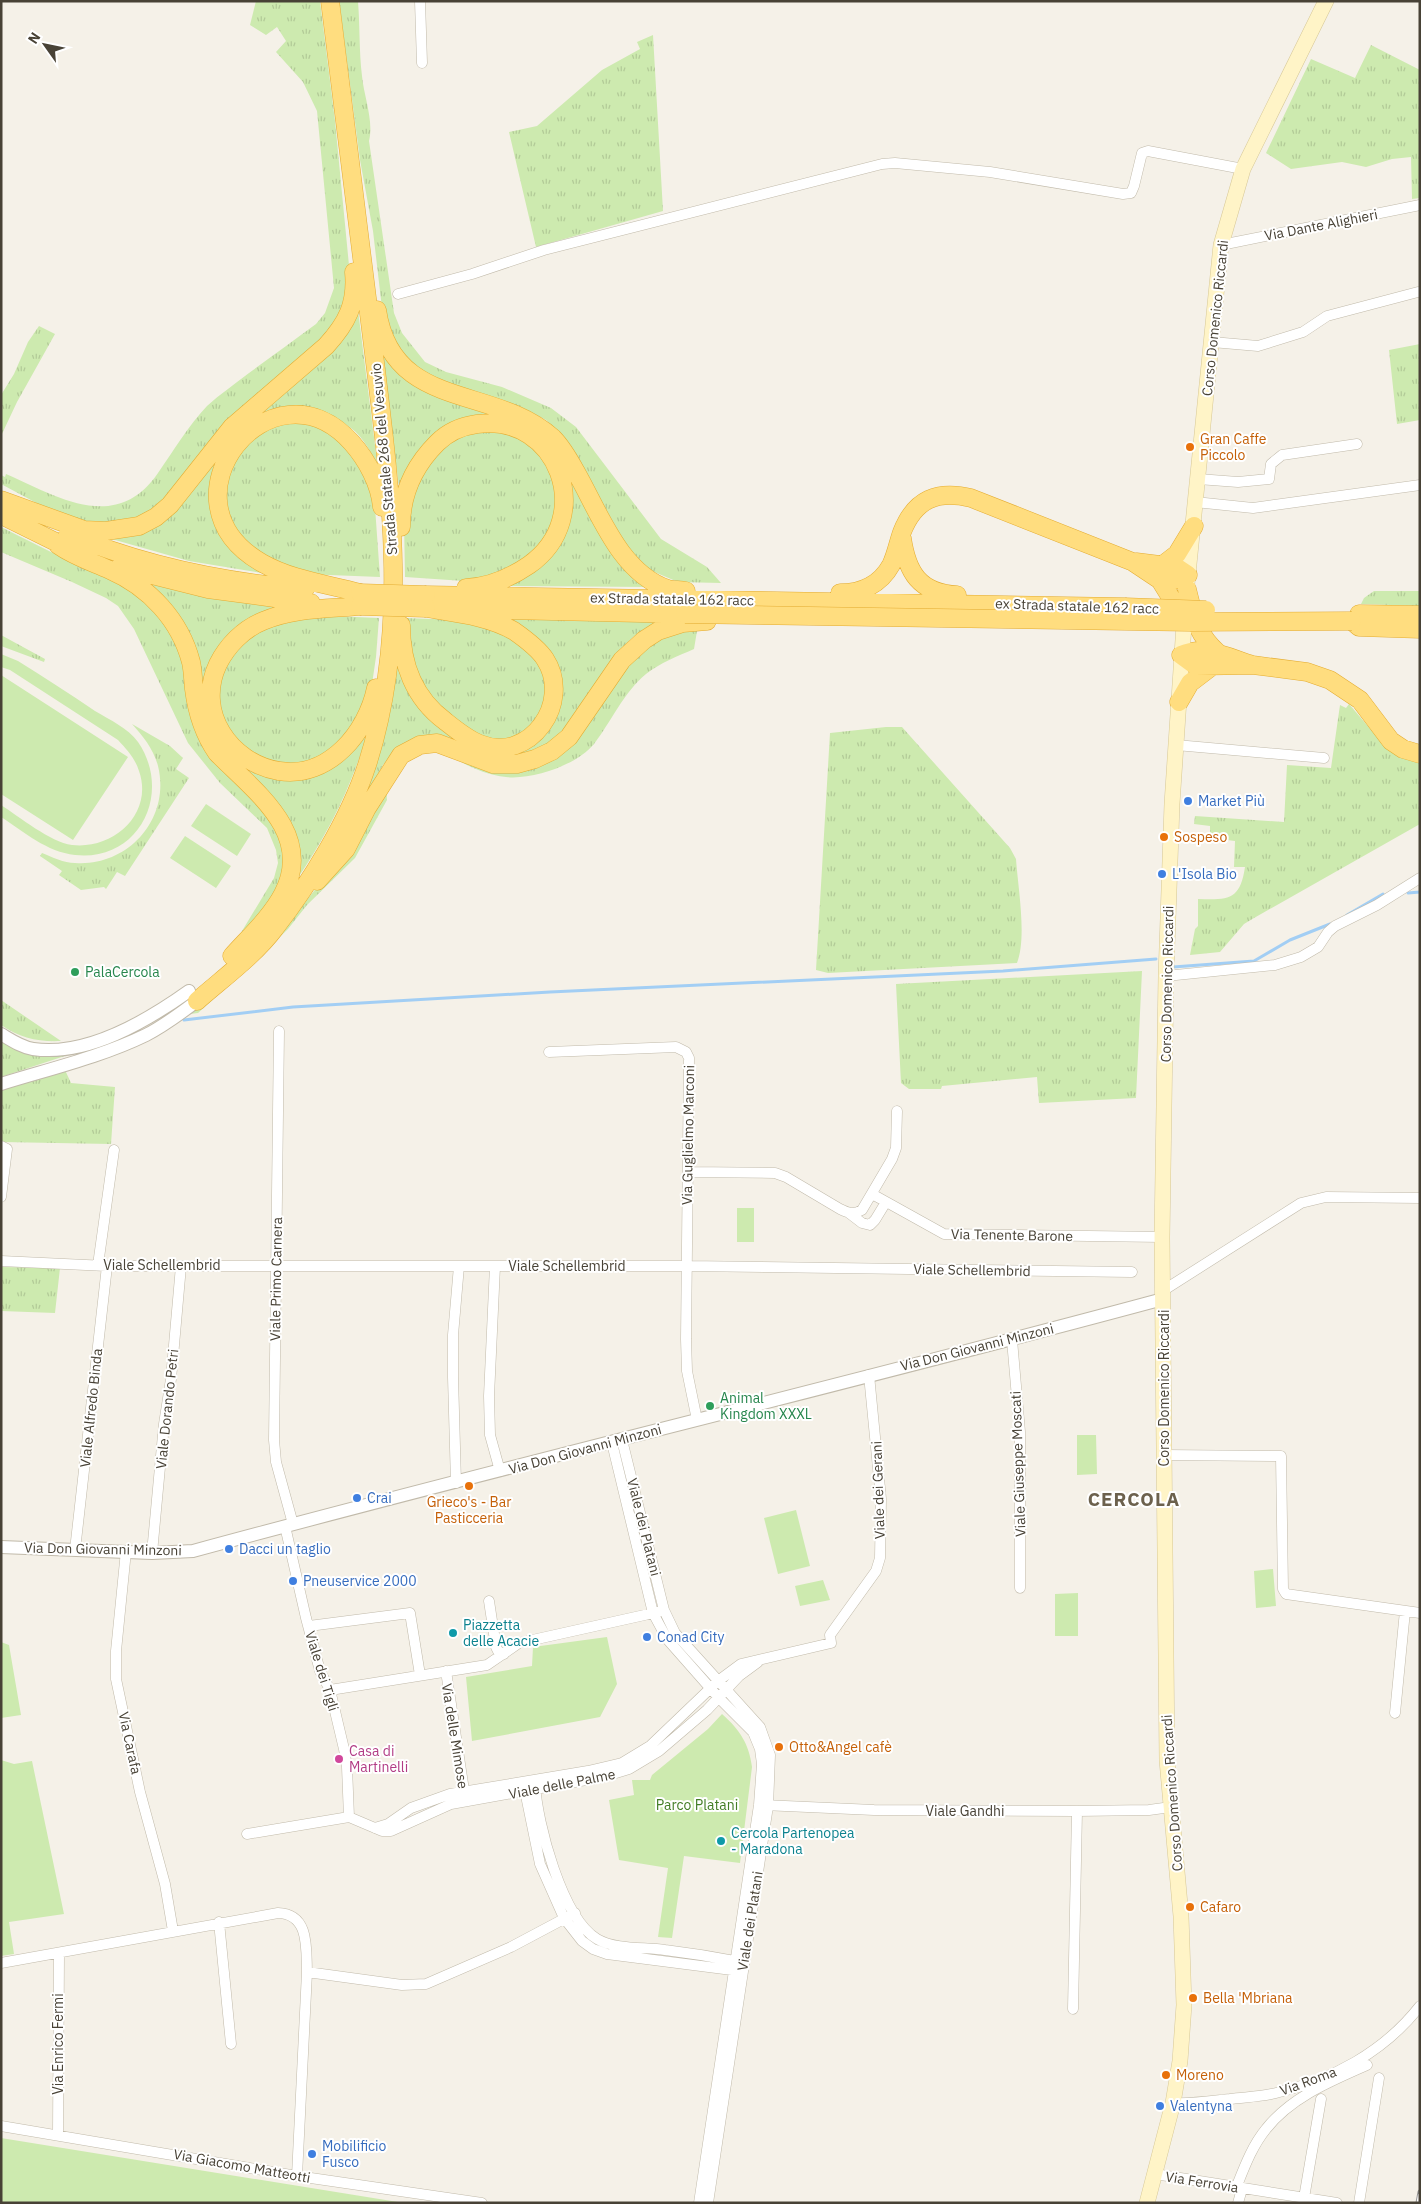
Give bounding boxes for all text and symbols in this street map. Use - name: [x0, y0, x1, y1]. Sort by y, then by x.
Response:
- north arrow: [20, 20, 70, 70]
- text: N: [24, 29, 44, 47]
- street label: Via Dante Alighieri: [1263, 205, 1379, 245]
- street label: Corso Domenico Riccardi: [1198, 239, 1232, 397]
- street label: Strada Statale 268 del Vesuvio: [367, 362, 401, 556]
- place label: Gran Caffe Piccolo: [1200, 430, 1267, 464]
- marker: Gran Caffe Piccolo: [1184, 441, 1196, 453]
- street label: ex Strada statale 162 racc: [590, 589, 754, 609]
- street label: ex Strada statale 162 racc: [995, 594, 1159, 618]
- place label: Market Più: [1198, 792, 1265, 810]
- marker: Market Più: [1182, 795, 1194, 807]
- place label: Sospeso: [1174, 828, 1227, 846]
- marker: Sospeso: [1158, 831, 1170, 843]
- place label: L'Isola Bio: [1172, 865, 1237, 883]
- marker: L'Isola Bio: [1156, 868, 1168, 880]
- street label: Corso Domenico Riccardi: [1157, 905, 1177, 1063]
- place label: PalaCercola: [85, 963, 160, 981]
- marker: PalaCercola: [69, 966, 81, 978]
- street label: Via Guglielmo Marconi: [678, 1065, 698, 1205]
- street label: Viale Primo Carnera: [266, 1216, 286, 1341]
- street label: Via Tenente Barone: [951, 1225, 1074, 1245]
- street label: Viale Schellembrid: [103, 1256, 221, 1274]
- street label: Viale Schellembrid: [508, 1257, 626, 1275]
- street label: Viale Schellembrid: [913, 1260, 1031, 1280]
- street label: Corso Domenico Riccardi: [1155, 1310, 1173, 1466]
- street label: Via Don Giovanni Minzoni: [898, 1319, 1056, 1375]
- street label: Viale Alfredo Binda: [76, 1347, 106, 1469]
- street label: Viale Dorando Petri: [152, 1348, 182, 1470]
- place label: Animal Kingdom XXXL: [720, 1389, 812, 1423]
- street label: Viale Giuseppe Moscati: [1006, 1391, 1030, 1537]
- marker: Animal Kingdom XXXL: [704, 1400, 716, 1412]
- street label: Via Don Giovanni Minzoni: [507, 1420, 663, 1478]
- street label: Viale dei Gerani: [867, 1441, 889, 1539]
- street label: Viale dei Platani: [623, 1476, 665, 1578]
- marker: Grieco's - Bar Pasticceria: [463, 1480, 475, 1492]
- district label: CERCOLA: [1088, 1487, 1180, 1511]
- place label: Crai: [367, 1489, 392, 1507]
- marker: Crai: [351, 1492, 363, 1504]
- place label: Grieco's - Bar Pasticceria: [427, 1493, 511, 1527]
- street label: Via Don Giovanni Minzoni: [24, 1539, 182, 1559]
- place label: Dacci un taglio: [239, 1540, 331, 1558]
- marker: Dacci un taglio: [223, 1543, 235, 1555]
- place label: Pneuservice 2000: [303, 1572, 417, 1590]
- marker: Pneuservice 2000: [287, 1575, 299, 1587]
- place label: Piazzetta delle Acacie: [463, 1616, 539, 1650]
- marker: Piazzetta delle Acacie: [447, 1627, 459, 1639]
- place label: Conad City: [657, 1628, 724, 1646]
- street label: Viale dei Tigli: [301, 1629, 343, 1713]
- marker: Conad City: [641, 1631, 653, 1643]
- street label: Via delle Mimose: [438, 1682, 472, 1790]
- street label: Via Carafa: [115, 1710, 146, 1776]
- street label: Corso Domenico Riccardi: [1158, 1714, 1186, 1872]
- place label: Otto&Angel cafè: [789, 1738, 892, 1756]
- marker: Otto&Angel cafè: [773, 1741, 785, 1753]
- place label: Casa di Martinelli: [349, 1742, 408, 1776]
- marker: Casa di Martinelli: [333, 1753, 345, 1765]
- street label: Viale delle Palme: [507, 1765, 617, 1803]
- park label: Parco Platani: [656, 1796, 738, 1814]
- street label: Viale Gandhi: [925, 1802, 1005, 1820]
- place label: Cercola Partenopea - Maradona: [731, 1824, 855, 1858]
- marker: Cercola Partenopea - Maradona: [715, 1835, 727, 1847]
- street label: Viale dei Platani: [733, 1870, 767, 1972]
- place label: Cafaro: [1200, 1898, 1241, 1916]
- marker: Cafaro: [1184, 1901, 1196, 1913]
- place label: Bella 'Mbriana: [1203, 1989, 1293, 2007]
- marker: Bella 'Mbriana: [1187, 1992, 1199, 2004]
- street label: Via Enrico Fermi: [49, 1993, 67, 2095]
- street label: Via Roma: [1277, 2062, 1339, 2100]
- place label: Moreno: [1176, 2066, 1224, 2084]
- marker: Moreno: [1160, 2069, 1172, 2081]
- place label: Valentyna: [1170, 2097, 1233, 2115]
- marker: Valentyna: [1154, 2100, 1166, 2112]
- place label: Mobilificio Fusco: [322, 2137, 387, 2171]
- street label: Via Giacomo Matteotti: [172, 2145, 312, 2187]
- marker: Mobilificio Fusco: [306, 2148, 318, 2160]
- street label: Via Ferrovia: [1164, 2167, 1240, 2197]

